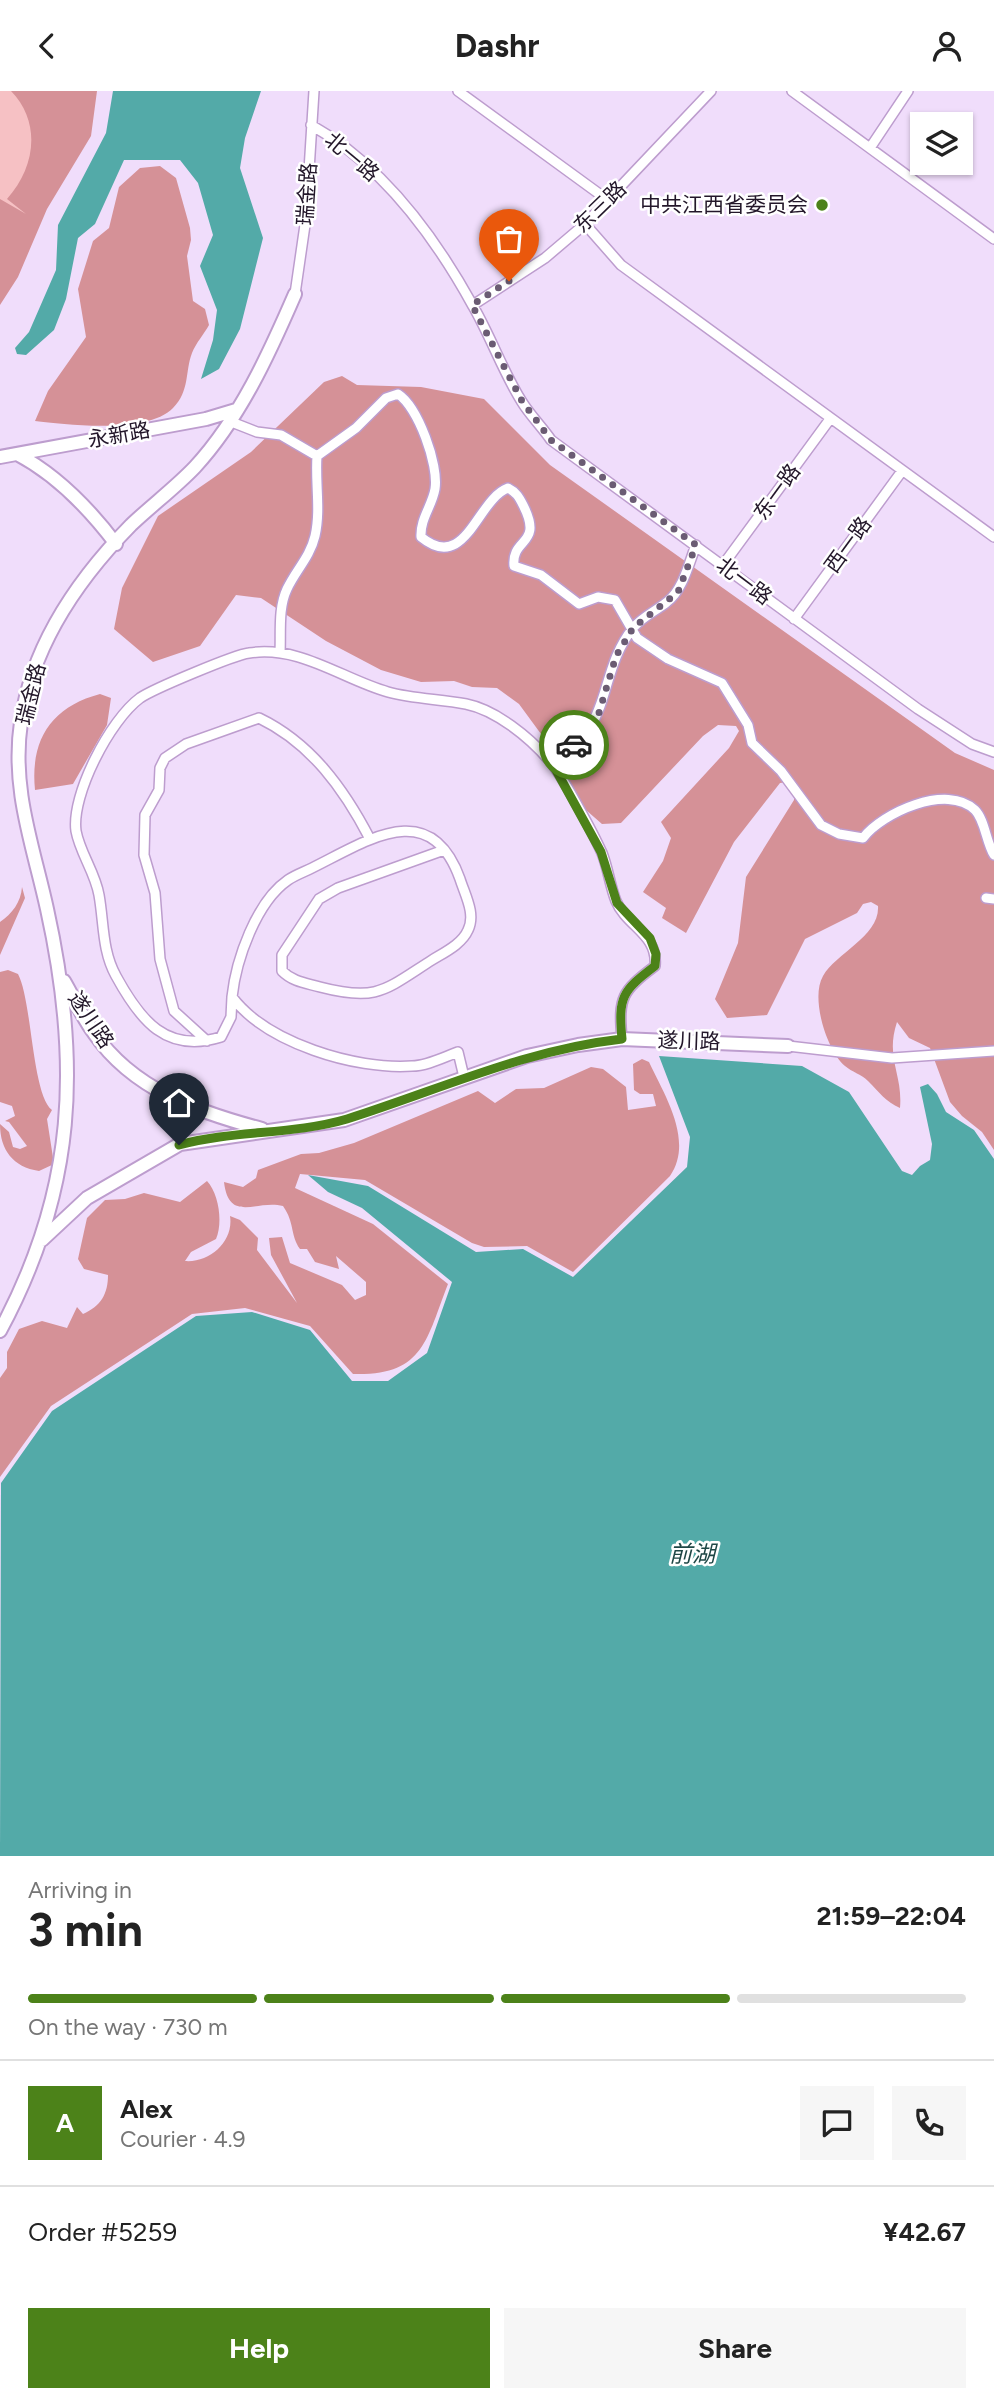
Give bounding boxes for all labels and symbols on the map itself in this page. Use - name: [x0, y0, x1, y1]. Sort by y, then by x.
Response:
- street label: 北一路: [320, 127, 384, 186]
- street label: 瑞金路: [292, 162, 321, 226]
- street label: 东三路: [568, 176, 631, 238]
- place label: 中共江西省委员会: [640, 192, 808, 217]
- marker: 中共江西省委员会: [814, 197, 830, 213]
- pin: [479, 209, 539, 281]
- street label: 永新路: [86, 417, 152, 452]
- street label: 东一路: [748, 459, 805, 525]
- street label: 西一路: [819, 512, 876, 578]
- street label: 北一路: [712, 552, 777, 610]
- street label: 瑞金路: [11, 660, 50, 727]
- courier: [539, 710, 609, 780]
- street label: 遂川路: [63, 987, 119, 1053]
- street label: 遂川路: [657, 1027, 721, 1054]
- pin: [149, 1073, 209, 1145]
- water label: 前湖: [669, 1540, 718, 1568]

